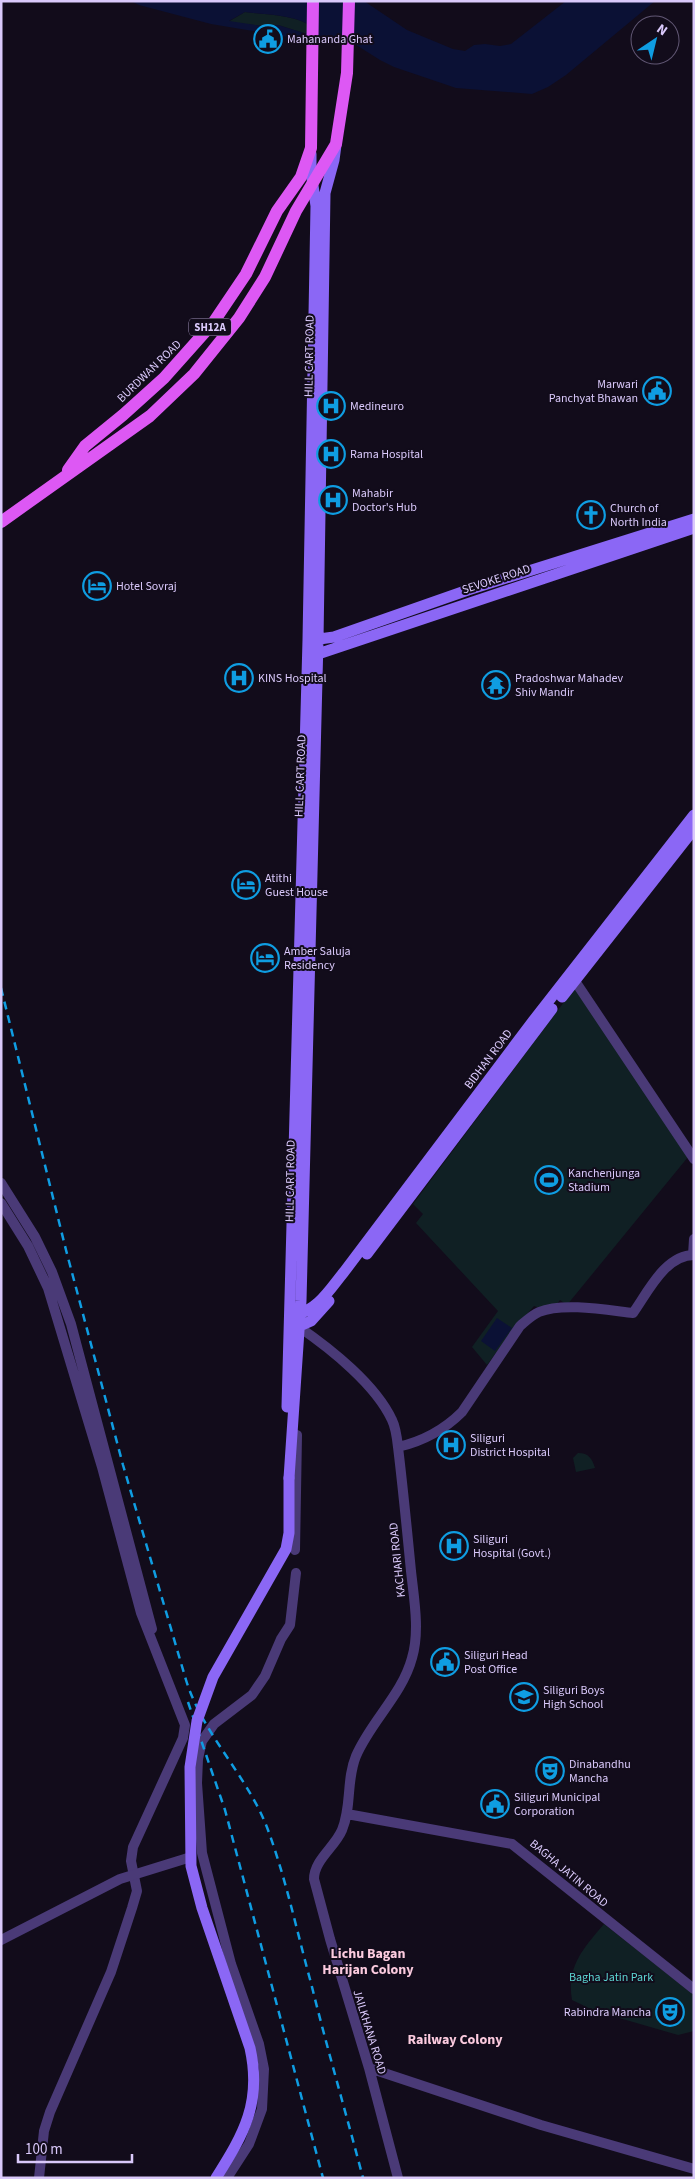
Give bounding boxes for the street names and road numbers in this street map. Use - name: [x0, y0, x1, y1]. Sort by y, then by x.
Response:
- street label: HILL CART ROAD: [300, 315, 319, 397]
- road number: SH12A: [189, 318, 231, 336]
- street label: BURDWAN ROAD: [113, 336, 185, 407]
- street label: SEVOKE ROAD: [460, 560, 533, 599]
- street label: HILL CART ROAD: [291, 735, 310, 818]
- street label: BIDHAN ROAD: [460, 1026, 516, 1093]
- street label: HILL CART ROAD: [281, 1140, 300, 1222]
- street label: KACHARI ROAD: [385, 1522, 410, 1598]
- street label: BAGHA JATIN ROAD: [526, 1836, 611, 1911]
- street label: JAILKHANA ROAD: [349, 1988, 390, 2077]

